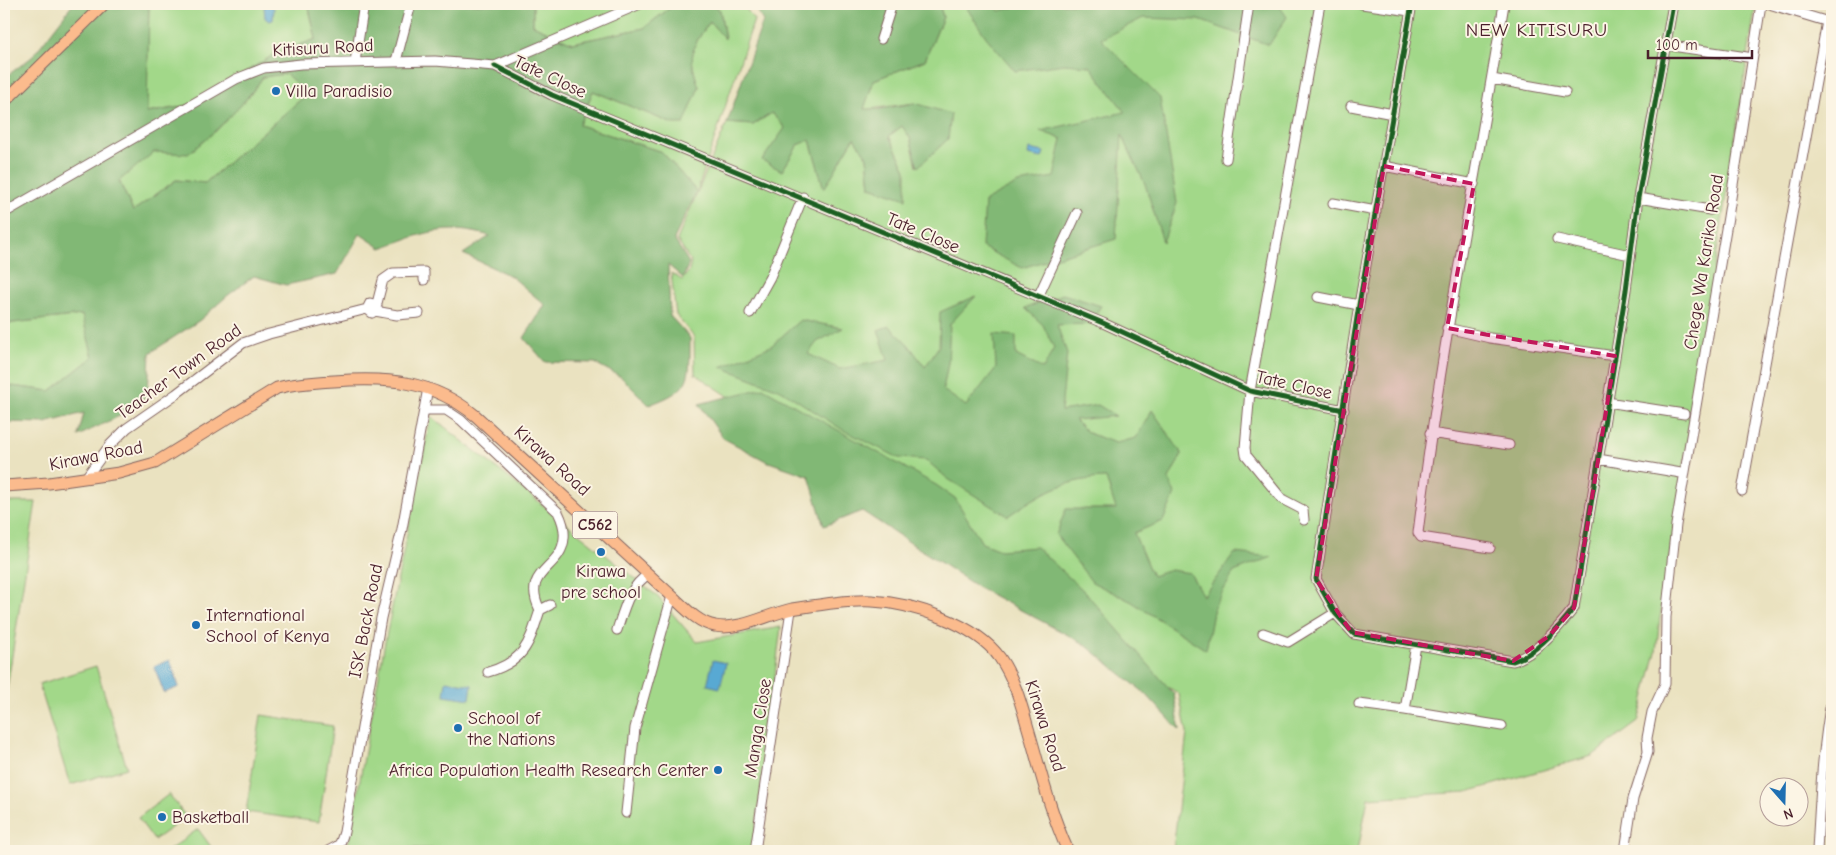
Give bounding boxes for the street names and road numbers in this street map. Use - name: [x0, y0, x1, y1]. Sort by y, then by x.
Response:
- street label: Kitisuru Road: [272, 35, 374, 61]
- street label: Tate Close: [510, 51, 590, 103]
- street label: Chege Wa Kariko Road: [1680, 173, 1728, 351]
- street label: Tate Close: [883, 208, 963, 258]
- street label: Teacher Town Road: [112, 320, 246, 424]
- street label: Tate Close: [1254, 366, 1334, 404]
- street label: Kirawa Road: [510, 421, 594, 501]
- street label: Kirawa Road: [47, 437, 145, 475]
- road number: C562: [572, 512, 618, 538]
- street label: ISK Back Road: [345, 562, 387, 680]
- street label: Manga Close: [740, 677, 776, 779]
- street label: Kirawa Road: [1020, 678, 1070, 774]

